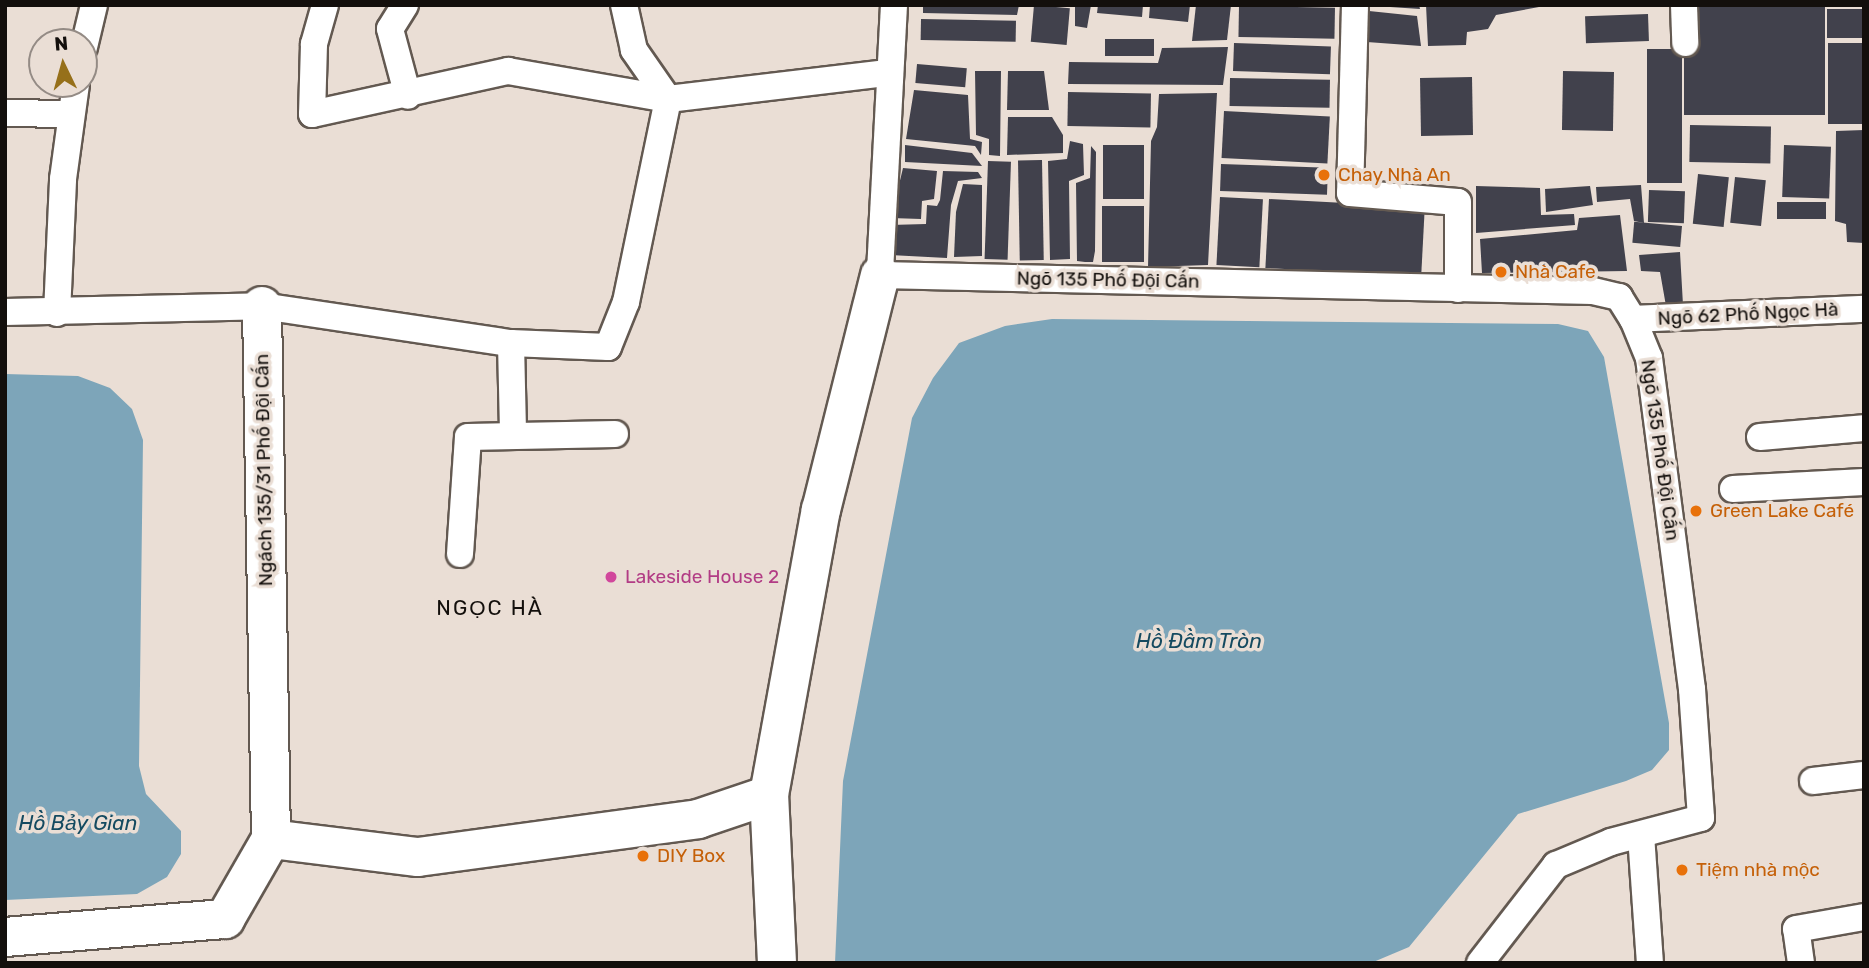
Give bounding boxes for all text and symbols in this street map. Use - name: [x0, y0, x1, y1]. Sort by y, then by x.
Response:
- north arrow: [28, 28, 98, 98]
- text: N: [53, 32, 69, 56]
- place label: Chay Nhà An: [1338, 164, 1452, 186]
- marker: Chay Nhà An: [1316, 167, 1332, 183]
- place label: Nhà Cafe: [1515, 261, 1596, 283]
- marker: Nhà Cafe: [1493, 264, 1509, 280]
- street label: Ngõ 135 Phố Đội Cấn: [1016, 267, 1200, 293]
- street label: Ngõ 62 Phố Ngọc Hà: [1657, 298, 1839, 330]
- street label: Ngách 135/31 Phố Đội Cấn: [251, 354, 277, 586]
- street label: Ngõ 135 Phố Đội Cấn: [1636, 358, 1684, 542]
- place label: Green Lake Café: [1710, 500, 1854, 522]
- marker: Green Lake Café: [1688, 503, 1704, 519]
- place label: Lakeside House 2: [625, 566, 779, 588]
- marker: Lakeside House 2: [603, 569, 619, 585]
- district label: NGỌC HÀ: [437, 595, 543, 621]
- water label: Hồ Đầm Tròn: [1136, 628, 1262, 654]
- water label: Hồ Bảy Gian: [18, 810, 138, 836]
- place label: DIY Box: [657, 845, 726, 867]
- marker: DIY Box: [635, 848, 651, 864]
- place label: Tiệm nhà mộc: [1696, 859, 1820, 881]
- marker: Tiệm nhà mộc: [1674, 862, 1690, 878]

